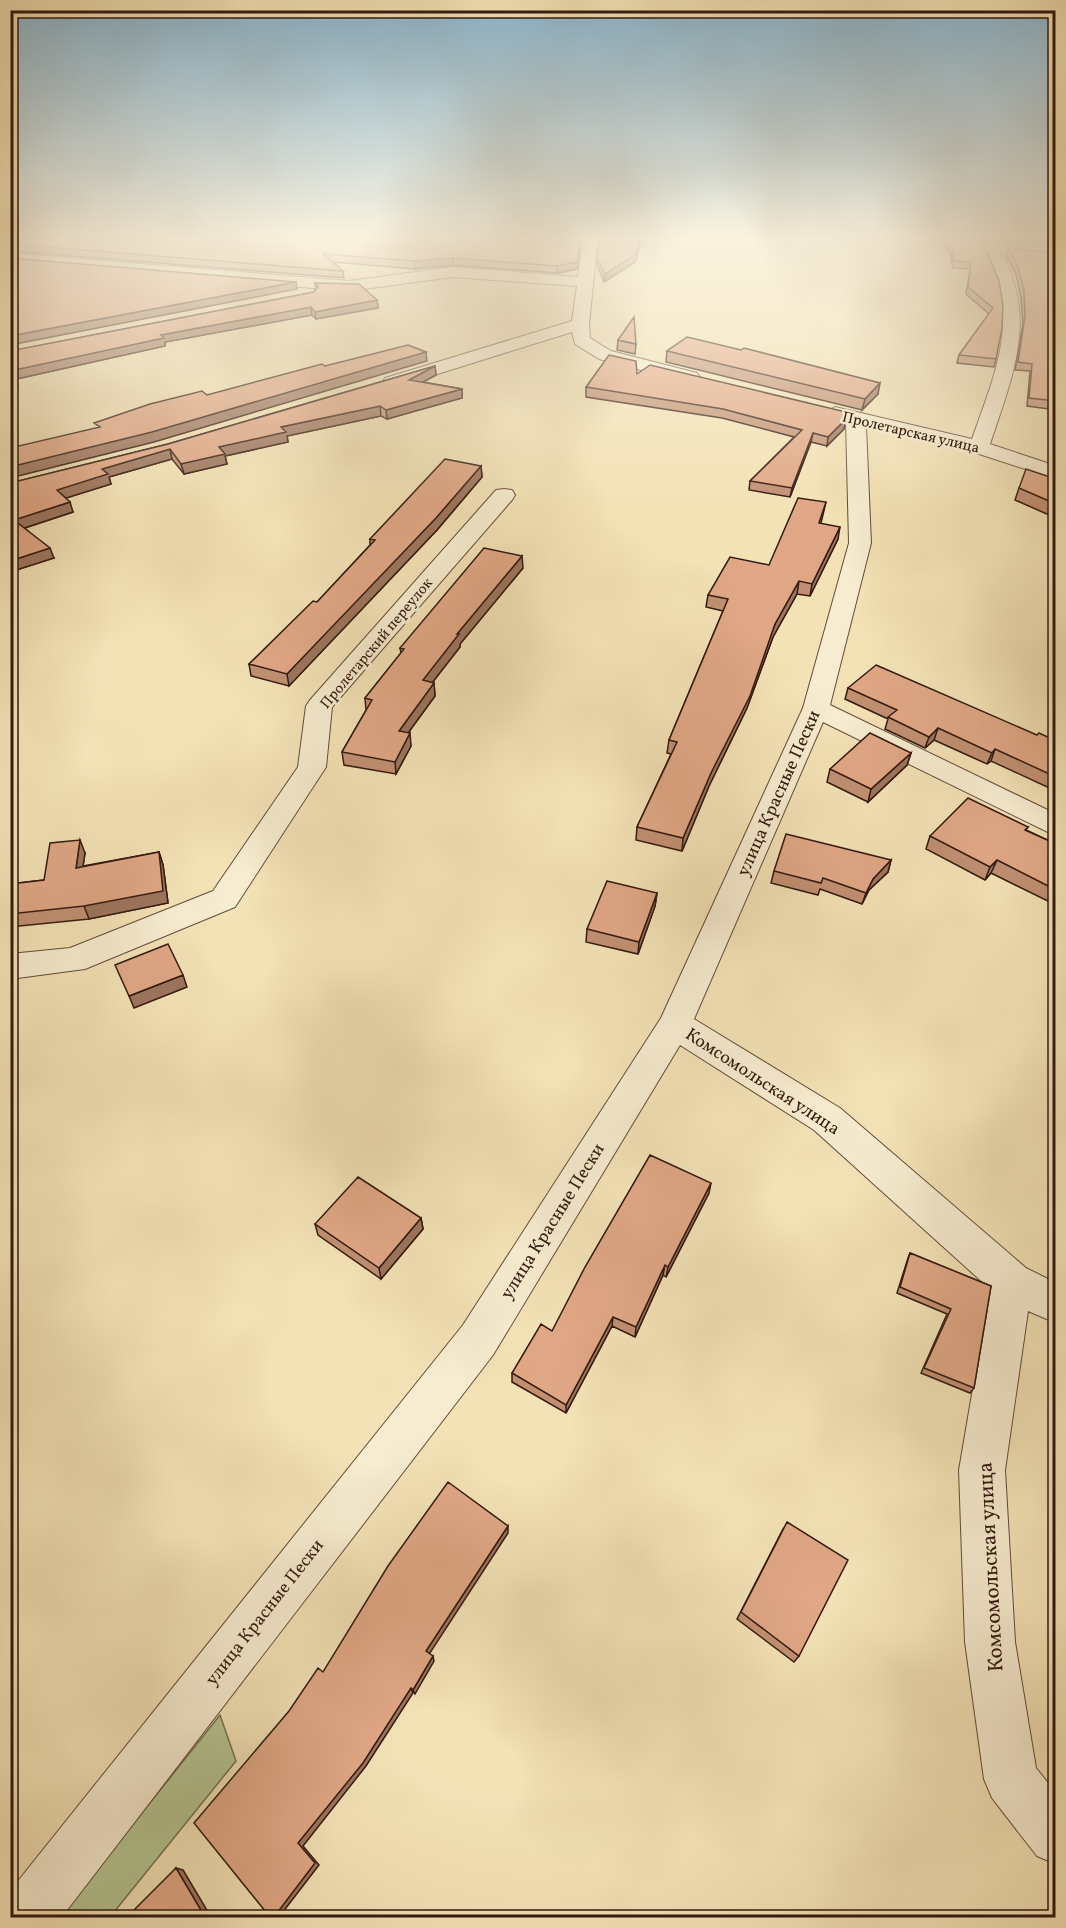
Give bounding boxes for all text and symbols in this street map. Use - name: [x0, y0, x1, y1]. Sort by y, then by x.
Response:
- street label: Пролетарская улица: [840, 407, 981, 459]
- street label: Пролетарский переулок: [316, 574, 438, 714]
- street label: улица Красные Пески: [731, 706, 827, 881]
- street label: Комсомольская улица: [680, 1023, 845, 1142]
- street label: улица Красные Пески: [495, 1139, 611, 1305]
- street label: Комсомольская улица: [972, 1461, 1011, 1673]
- street label: улица Красные Пески: [200, 1534, 330, 1691]

